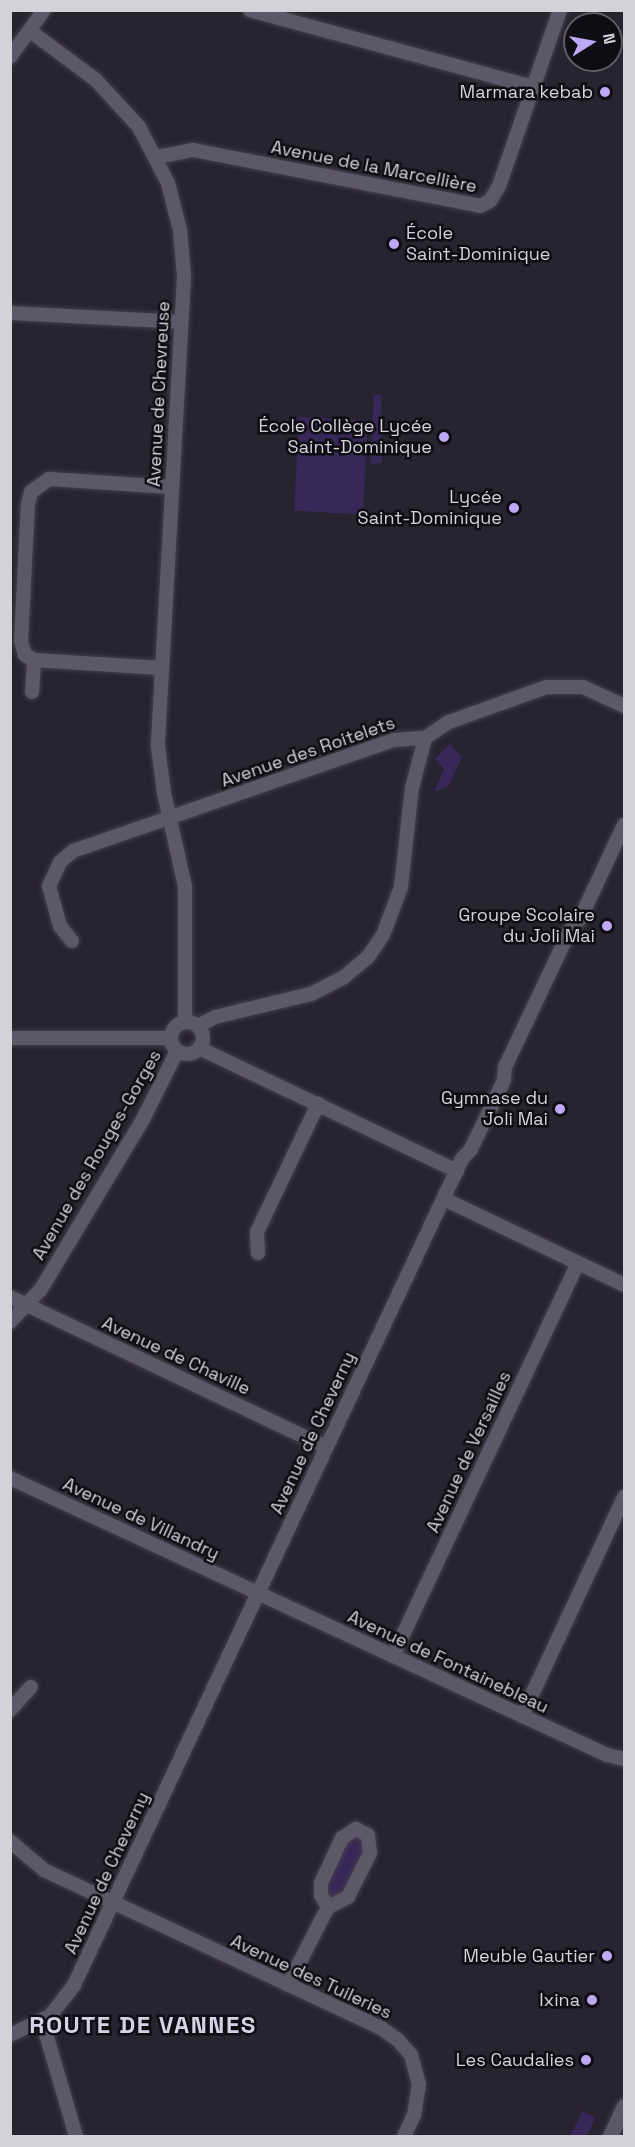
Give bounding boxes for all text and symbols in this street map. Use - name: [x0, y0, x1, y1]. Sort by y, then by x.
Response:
- north arrow: [563, 12, 623, 72]
- text: N: [598, 32, 621, 46]
- place label: Marmara kebab: [460, 81, 593, 103]
- marker: Marmara kebab: [598, 85, 612, 99]
- street label: Avenue de la Marcellière: [269, 136, 479, 198]
- place label: École Saint-Dominique: [406, 223, 550, 266]
- marker: École Saint-Dominique: [387, 237, 401, 251]
- street label: Avenue de Chevreuse: [143, 301, 175, 487]
- place label: École Collège Lycée Saint-Dominique: [258, 416, 432, 458]
- marker: École Collège Lycée Saint-Dominique: [437, 430, 451, 444]
- place label: Lycée Saint-Dominique: [358, 487, 502, 530]
- marker: Lycée Saint-Dominique: [507, 501, 521, 515]
- street label: Avenue des Roitelets: [218, 712, 398, 792]
- place label: Groupe Scolaire du Joli Mai: [458, 905, 595, 948]
- marker: Groupe Scolaire du Joli Mai: [600, 919, 614, 933]
- street label: Avenue des Rouges-Gorges: [28, 1046, 166, 1264]
- place label: Gymnase du Joli Mai: [441, 1088, 548, 1130]
- marker: Gymnase du Joli Mai: [553, 1102, 567, 1116]
- street label: Avenue de Chaville: [98, 1312, 254, 1400]
- street label: Avenue de Cheverny: [266, 1348, 360, 1518]
- street label: Avenue de Versailles: [422, 1368, 516, 1536]
- street label: Avenue de Villandry: [59, 1473, 223, 1565]
- street label: Avenue de Fontainebleau: [344, 1606, 552, 1718]
- street label: Avenue de Cheverny: [60, 1788, 154, 1958]
- street label: Avenue des Tuileries: [227, 1930, 395, 2024]
- place label: Meuble Gautier: [463, 1945, 595, 1967]
- marker: Meuble Gautier: [600, 1949, 614, 1963]
- place label: Ixina: [539, 1989, 580, 2011]
- marker: Ixina: [585, 1993, 599, 2007]
- district label: ROUTE DE VANNES: [29, 2011, 257, 2039]
- place label: Les Caudalies: [456, 2049, 574, 2071]
- marker: Les Caudalies: [579, 2053, 593, 2067]

